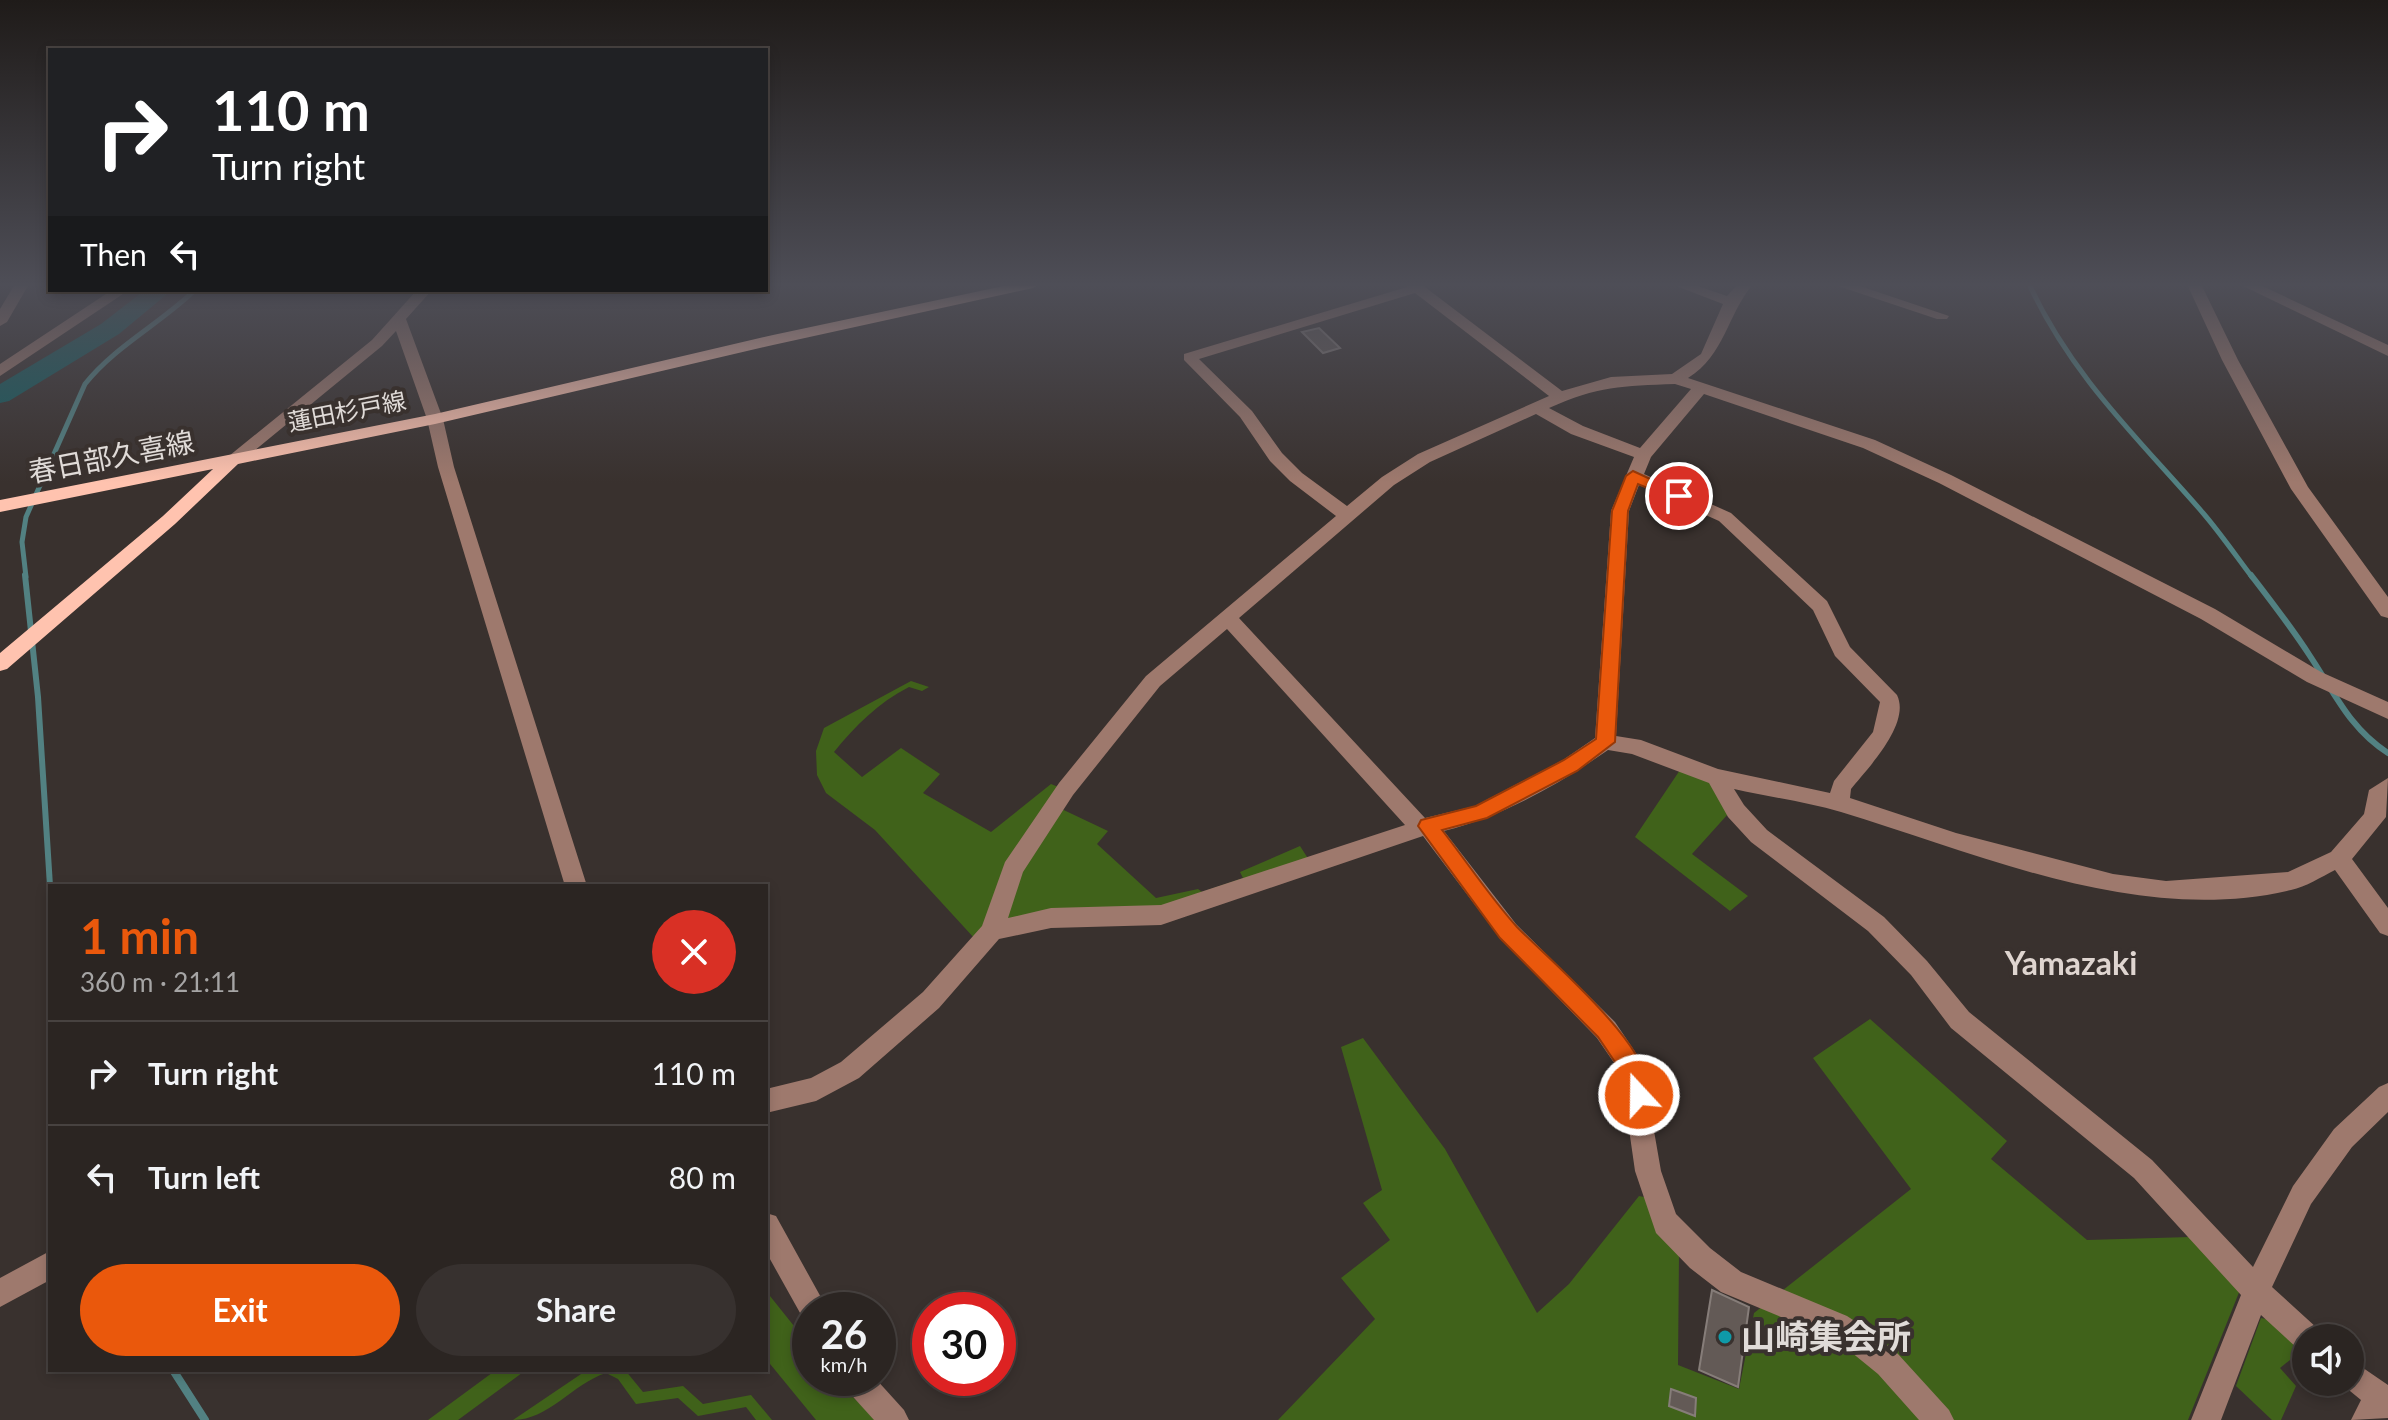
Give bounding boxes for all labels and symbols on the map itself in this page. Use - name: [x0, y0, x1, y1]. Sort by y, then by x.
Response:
- street label: 蓮田杉戸線: [285, 385, 408, 436]
- street label: 春日部久喜線: [25, 423, 197, 489]
- pin: [1645, 462, 1713, 530]
- district label: Yamazaki: [2004, 943, 2137, 982]
- position arrow: [1597, 1053, 1681, 1137]
- speed limit sign: 30: [912, 1292, 1016, 1396]
- place label: 山崎集会所: [1741, 1315, 1911, 1356]
- marker: 山崎集会所: [1716, 1328, 1734, 1346]

